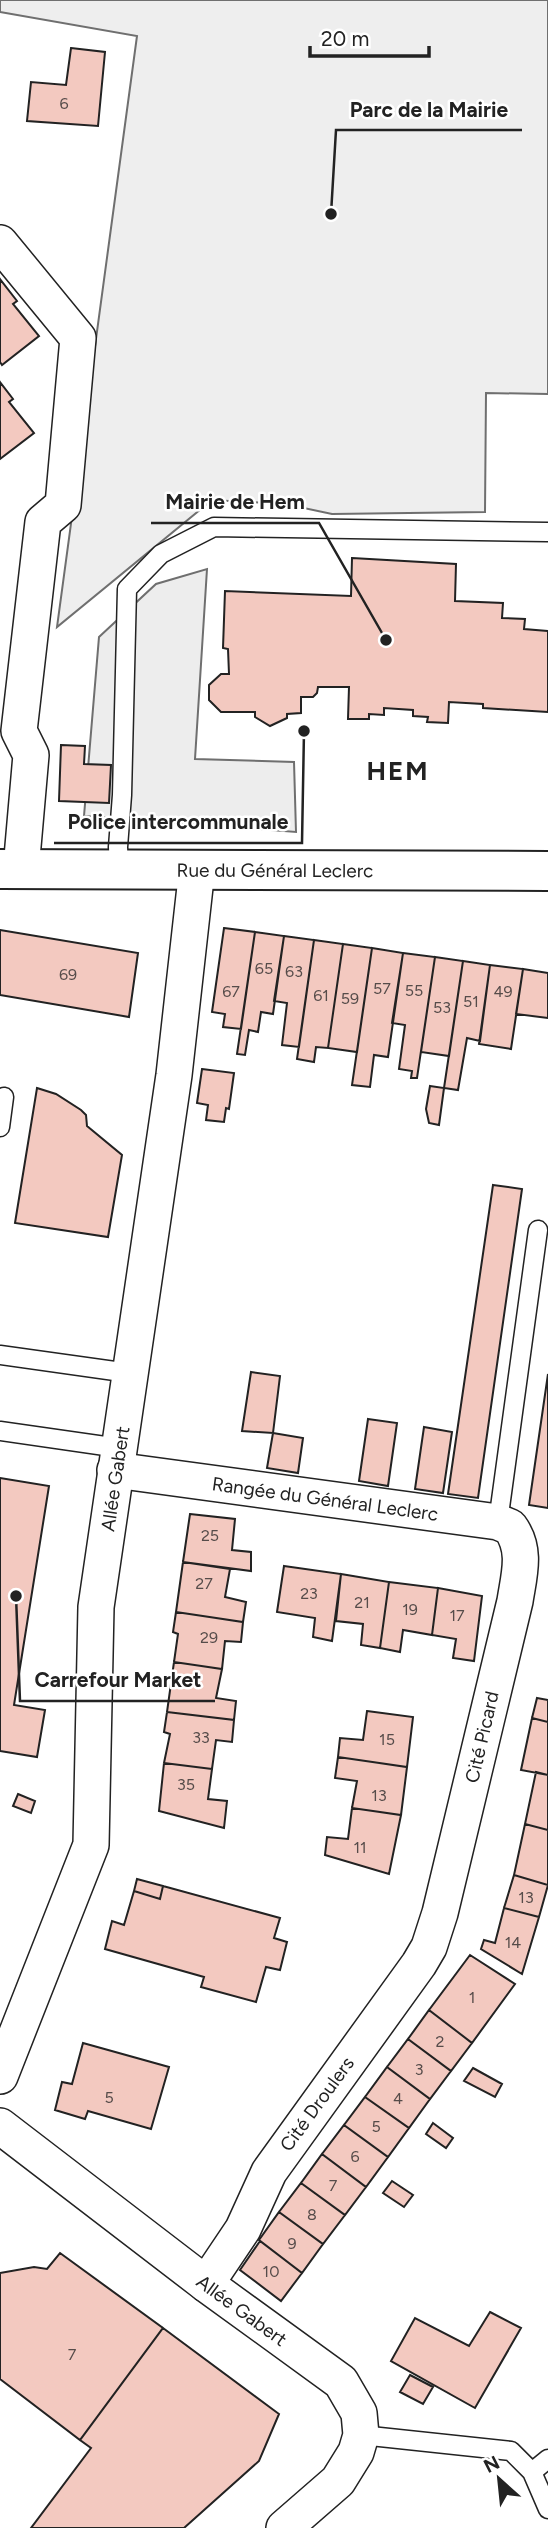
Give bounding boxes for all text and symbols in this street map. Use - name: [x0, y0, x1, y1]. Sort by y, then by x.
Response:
- scale bar: [310, 14, 429, 58]
- text: 20 m: [321, 26, 369, 51]
- callout: Parc de la Mairie: [336, 88, 522, 130]
- house number: 6: [59, 94, 69, 113]
- text: Parc de la Mairie: [350, 97, 509, 122]
- callout: Mairie de Hem: [151, 481, 319, 523]
- text: Mairie de Hem: [165, 489, 305, 514]
- district label: HEM: [366, 755, 430, 787]
- callout: Police intercommunale: [54, 801, 302, 843]
- text: Police intercommunale: [68, 809, 289, 834]
- street label: Rue du Général Leclerc: [177, 858, 373, 882]
- house number: 65: [255, 959, 273, 978]
- house number: 63: [285, 962, 303, 981]
- house number: 69: [59, 965, 77, 984]
- house number: 57: [373, 979, 391, 998]
- house number: 55: [405, 981, 423, 1000]
- house number: 67: [222, 982, 240, 1001]
- house number: 49: [494, 982, 513, 1001]
- house number: 61: [313, 986, 329, 1005]
- house number: 59: [341, 989, 359, 1008]
- house number: 51: [463, 992, 479, 1011]
- house number: 53: [433, 998, 451, 1017]
- street label: Allée Gabert: [96, 1425, 134, 1533]
- street label: Rangée du Général Leclerc: [211, 1472, 440, 1525]
- house number: 25: [201, 1526, 219, 1545]
- house number: 27: [195, 1574, 213, 1593]
- house number: 23: [300, 1584, 318, 1603]
- house number: 21: [354, 1593, 370, 1612]
- house number: 19: [402, 1600, 418, 1619]
- house number: 17: [449, 1606, 465, 1625]
- house number: 29: [200, 1628, 218, 1647]
- callout: Carrefour Market: [20, 1659, 215, 1701]
- text: Carrefour Market: [34, 1667, 202, 1692]
- street label: Cité Picard: [460, 1689, 504, 1785]
- house number: 33: [192, 1728, 210, 1747]
- house number: 15: [379, 1730, 395, 1749]
- house number: 35: [177, 1775, 195, 1794]
- house number: 13: [371, 1786, 387, 1805]
- house number: 11: [353, 1838, 367, 1857]
- house number: 13: [518, 1888, 534, 1907]
- house number: 14: [505, 1933, 521, 1952]
- house number: 1: [469, 1988, 475, 2007]
- house number: 2: [436, 2032, 444, 2051]
- street label: Cité Droulers: [275, 2052, 359, 2156]
- house number: 3: [415, 2060, 423, 2079]
- house number: 5: [104, 2088, 114, 2107]
- house number: 4: [393, 2089, 403, 2108]
- house number: 5: [371, 2117, 381, 2136]
- house number: 6: [350, 2147, 360, 2166]
- house number: 7: [329, 2176, 338, 2195]
- house number: 8: [307, 2205, 317, 2224]
- house number: 9: [287, 2234, 297, 2253]
- house number: 10: [263, 2262, 279, 2281]
- street label: Allée Gabert: [192, 2270, 292, 2351]
- house number: 7: [68, 2345, 77, 2364]
- north arrow: [464, 2444, 534, 2514]
- text: N: [480, 2451, 503, 2478]

